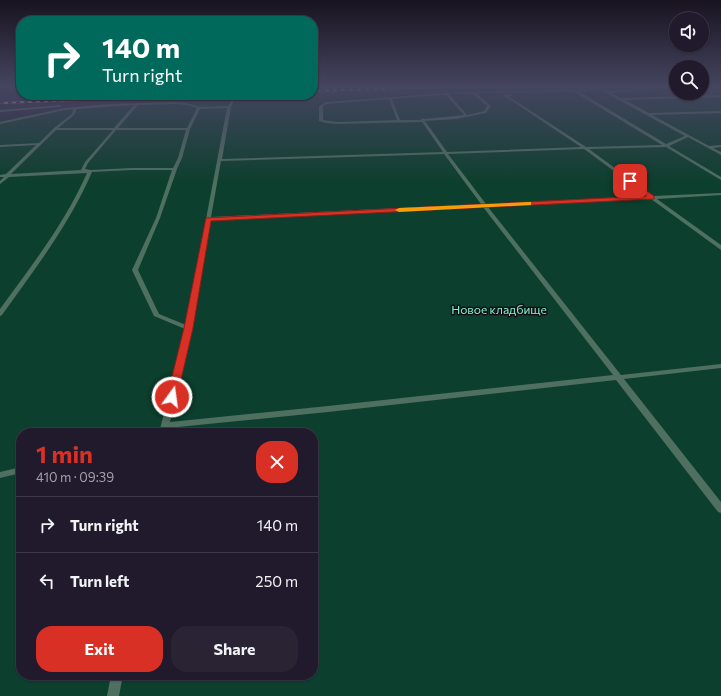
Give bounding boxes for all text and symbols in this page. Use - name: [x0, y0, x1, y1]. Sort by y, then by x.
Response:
- map controls: [669, 12, 709, 100]
- button: sound: [669, 12, 709, 52]
- text: 140 m: [102, 30, 180, 64]
- icon: right: [36, 32, 88, 84]
- button: search: [669, 60, 709, 100]
- text: Turn right: [102, 64, 182, 86]
- pin: [613, 164, 647, 198]
- icon: arrive: [619, 170, 641, 192]
- park label: Новое кладбище: [451, 302, 547, 316]
- position arrow: [151, 376, 193, 418]
- text: 1 min: [36, 439, 93, 468]
- button: close: [256, 441, 298, 483]
- text: 410 m · 09:39: [36, 469, 114, 485]
- icon: right: [36, 514, 58, 536]
- text: Turn right: [70, 516, 139, 534]
- text: 140 m: [257, 516, 298, 534]
- icon: left: [36, 570, 58, 592]
- text: Turn left: [70, 572, 129, 590]
- text: 250 m: [255, 572, 298, 590]
- button: Exit: [36, 626, 163, 672]
- button: Share: [171, 626, 298, 672]

